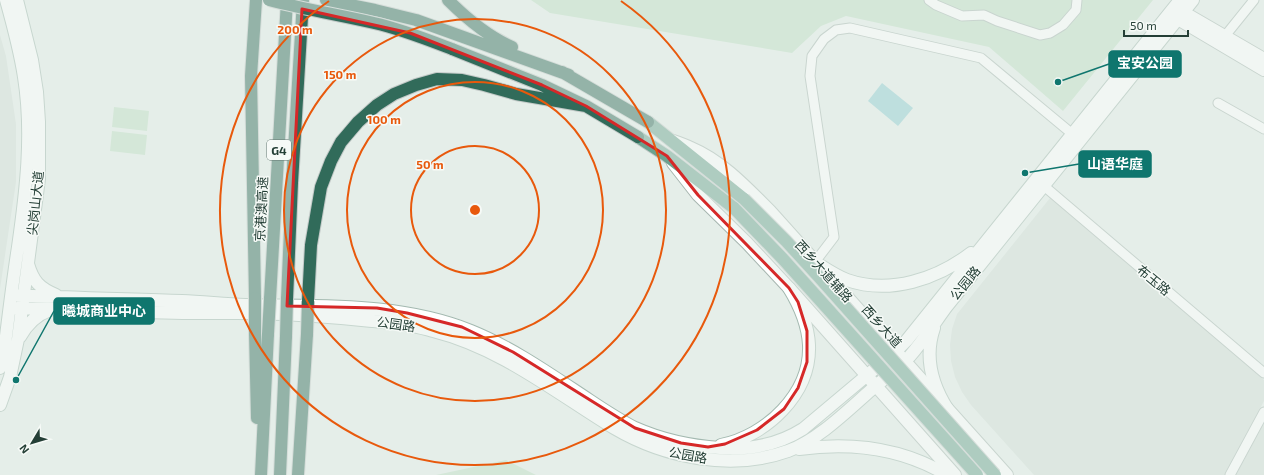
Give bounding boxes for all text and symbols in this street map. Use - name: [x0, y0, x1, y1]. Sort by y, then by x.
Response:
- scale bar: [1124, 12, 1188, 38]
- text: 50 m: [1130, 18, 1157, 32]
- text: 200 m: [277, 22, 313, 36]
- callout: 宝安公园: [1109, 51, 1181, 77]
- text: 宝安公园: [1117, 54, 1173, 71]
- text: 150 m: [324, 67, 356, 81]
- text: 100 m: [367, 112, 401, 126]
- road number: G4: [267, 140, 291, 160]
- callout: 山语华庭: [1079, 151, 1151, 177]
- text: 山语华庭: [1087, 155, 1143, 172]
- text: 50 m: [416, 157, 444, 171]
- street label: 尖岗山大道: [24, 170, 46, 236]
- street label: 京港澳高速: [251, 176, 271, 242]
- centre of rings: [468, 203, 482, 217]
- street label: 西乡大道辅路: [792, 237, 856, 305]
- street label: 布玉路: [1134, 261, 1174, 299]
- street label: 公园路: [947, 263, 983, 303]
- callout: 曦城商业中心: [54, 298, 154, 324]
- street label: 西乡大道: [859, 301, 905, 351]
- text: 曦城商业中心: [62, 302, 146, 319]
- street label: 公园路: [376, 313, 416, 335]
- north arrow: [12, 423, 52, 463]
- text: N: [16, 442, 31, 457]
- street label: 公园路: [667, 444, 709, 466]

